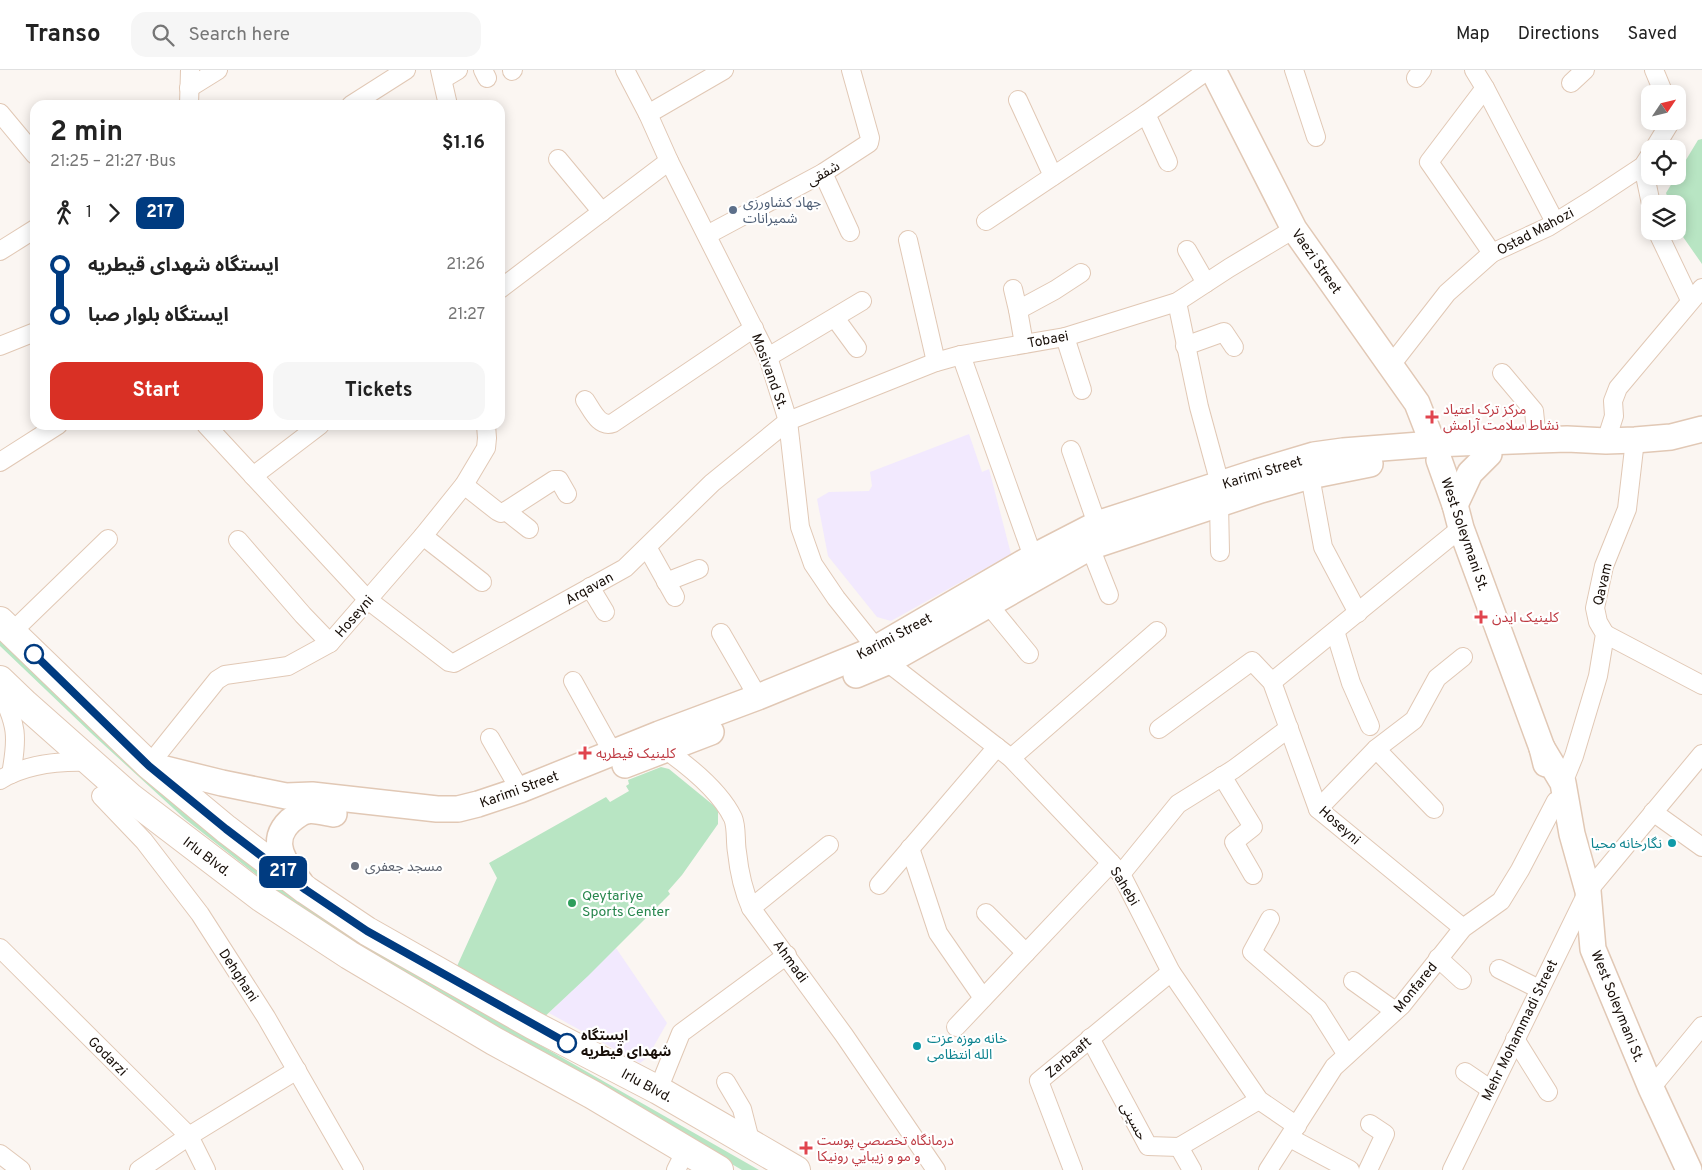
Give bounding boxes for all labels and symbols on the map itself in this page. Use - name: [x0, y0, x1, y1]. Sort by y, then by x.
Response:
- north arrow: [1641, 85, 1686, 130]
- street label: شفقی: [804, 158, 843, 190]
- place label: جهاد کشاورزی شمیرانات: [743, 195, 821, 228]
- marker: جهاد کشاورزی شمیرانات: [727, 204, 739, 216]
- street label: Ostad Mahozi: [1494, 205, 1577, 260]
- street label: Vaezi Street: [1287, 226, 1344, 298]
- street label: Tobaei: [1026, 328, 1070, 353]
- street label: Mosivand St.: [747, 331, 790, 412]
- place label: مرکز ترک اعتیاد نشاط سلامت آرامش: [1443, 402, 1559, 435]
- marker: مرکز ترک اعتیاد نشاط سلامت آرامش: [1425, 410, 1439, 424]
- street label: Karimi Street: [1220, 453, 1304, 494]
- street label: West Soleymani St.: [1436, 476, 1491, 593]
- street label: Qavam: [1590, 561, 1617, 607]
- street label: Arqavan: [563, 569, 617, 609]
- street label: Hoseyni: [332, 592, 378, 641]
- street label: Karimi Street: [854, 610, 935, 664]
- marker: کلینیک ایدن: [1474, 610, 1488, 624]
- place label: کلینیک ایدن: [1492, 610, 1559, 627]
- unlabelled marker: [24, 644, 44, 664]
- marker: کلینیک قیطریه: [578, 746, 592, 760]
- place label: کلینیک قیطریه: [596, 746, 676, 763]
- street label: Karimi Street: [478, 768, 561, 813]
- street label: Hoseyni: [1315, 803, 1363, 849]
- street label: Irlu Blvd.: [179, 834, 233, 881]
- place label: نگارخانه محیا: [1591, 836, 1662, 853]
- marker: نگارخانه محیا: [1666, 837, 1678, 849]
- line badge: 217: [254, 856, 312, 888]
- place label: مسجد جعفری: [365, 859, 443, 876]
- marker: مسجد جعفری: [349, 860, 361, 872]
- street label: Sahebi: [1105, 864, 1142, 909]
- place label: Qeytariye Sports Center: [582, 888, 670, 921]
- marker: Qeytariye Sports Center: [566, 897, 578, 909]
- street label: Ahmadi: [769, 937, 811, 986]
- street label: Dehghani: [214, 946, 261, 1006]
- street label: West Soleymani St.: [1586, 948, 1647, 1065]
- street label: Mehr Mohammadi Street: [1479, 957, 1562, 1104]
- street label: Monfared: [1391, 959, 1442, 1017]
- place label: ایستگاه شهدای قیطریه: [581, 1027, 671, 1061]
- place label: خانه موزه عزت الله انتظامی: [927, 1031, 1007, 1064]
- marker: ایستگاه شهدای قیطریه: [557, 1033, 577, 1053]
- street label: Godarzi: [84, 1034, 130, 1080]
- street label: Zarbaaft: [1042, 1034, 1095, 1082]
- marker: خانه موزه عزت الله انتظامی: [911, 1040, 923, 1052]
- street label: Irlu Blvd.: [618, 1066, 675, 1107]
- street label: حسینی: [1116, 1100, 1150, 1144]
- place label: درمانگاه تخصصي پوست و مو و زيبايي رونيكا: [817, 1133, 954, 1167]
- marker: درمانگاه تخصصي پوست و مو و زيبايي رونيكا: [799, 1141, 813, 1155]

